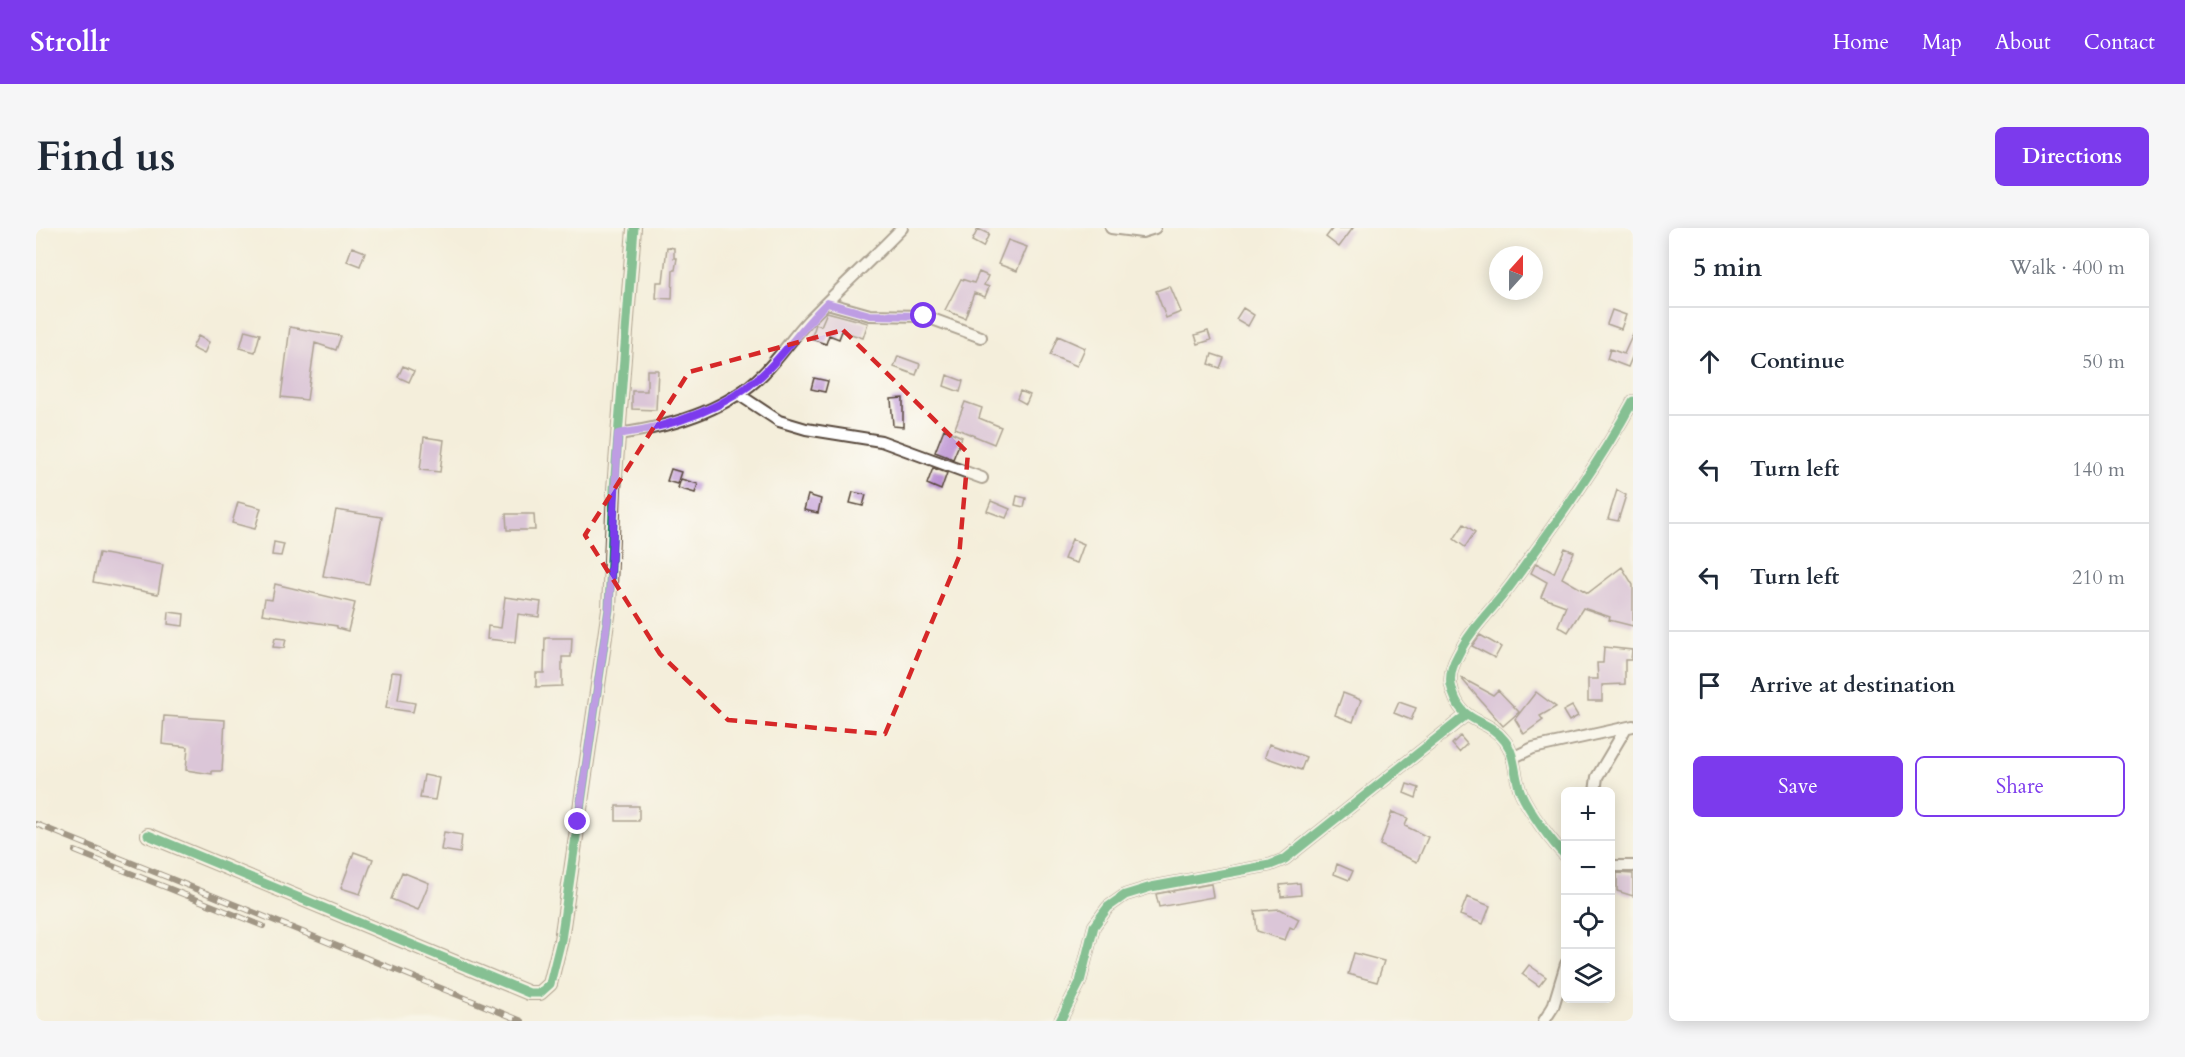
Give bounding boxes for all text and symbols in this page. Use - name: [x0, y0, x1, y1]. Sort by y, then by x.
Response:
- text: Strollr: [30, 23, 110, 61]
- text: Home: [1833, 28, 1889, 57]
- text: Map: [1922, 28, 1962, 57]
- text: About: [1995, 28, 2051, 57]
- text: Contact: [2084, 28, 2155, 57]
- button: Directions: [1995, 127, 2149, 186]
- text: Find us: [36, 128, 176, 185]
- north arrow: [1489, 246, 1543, 300]
- text: 5 min: [1693, 250, 1762, 285]
- text: Walk · 400 m: [2010, 254, 2125, 281]
- route start: [910, 302, 936, 328]
- icon: ahead: [1693, 345, 1726, 378]
- text: Continue: [1750, 346, 1845, 376]
- text: 50 m: [2082, 348, 2125, 375]
- icon: left: [1693, 453, 1726, 486]
- text: Turn left: [1750, 454, 1839, 484]
- text: 140 m: [2072, 456, 2125, 483]
- icon: left: [1693, 561, 1726, 594]
- text: Turn left: [1750, 562, 1839, 592]
- text: 210 m: [2072, 564, 2125, 591]
- icon: arrive: [1693, 669, 1726, 702]
- text: Arrive at destination: [1750, 670, 1955, 700]
- button: Save: [1693, 756, 1903, 817]
- button: Share: [1915, 756, 2125, 817]
- map controls: [1561, 787, 1615, 1003]
- button: +: [1561, 787, 1615, 841]
- route end: [564, 808, 590, 834]
- button: −: [1561, 841, 1615, 895]
- button: locate: [1561, 895, 1615, 949]
- button: layers: [1561, 949, 1615, 1003]

